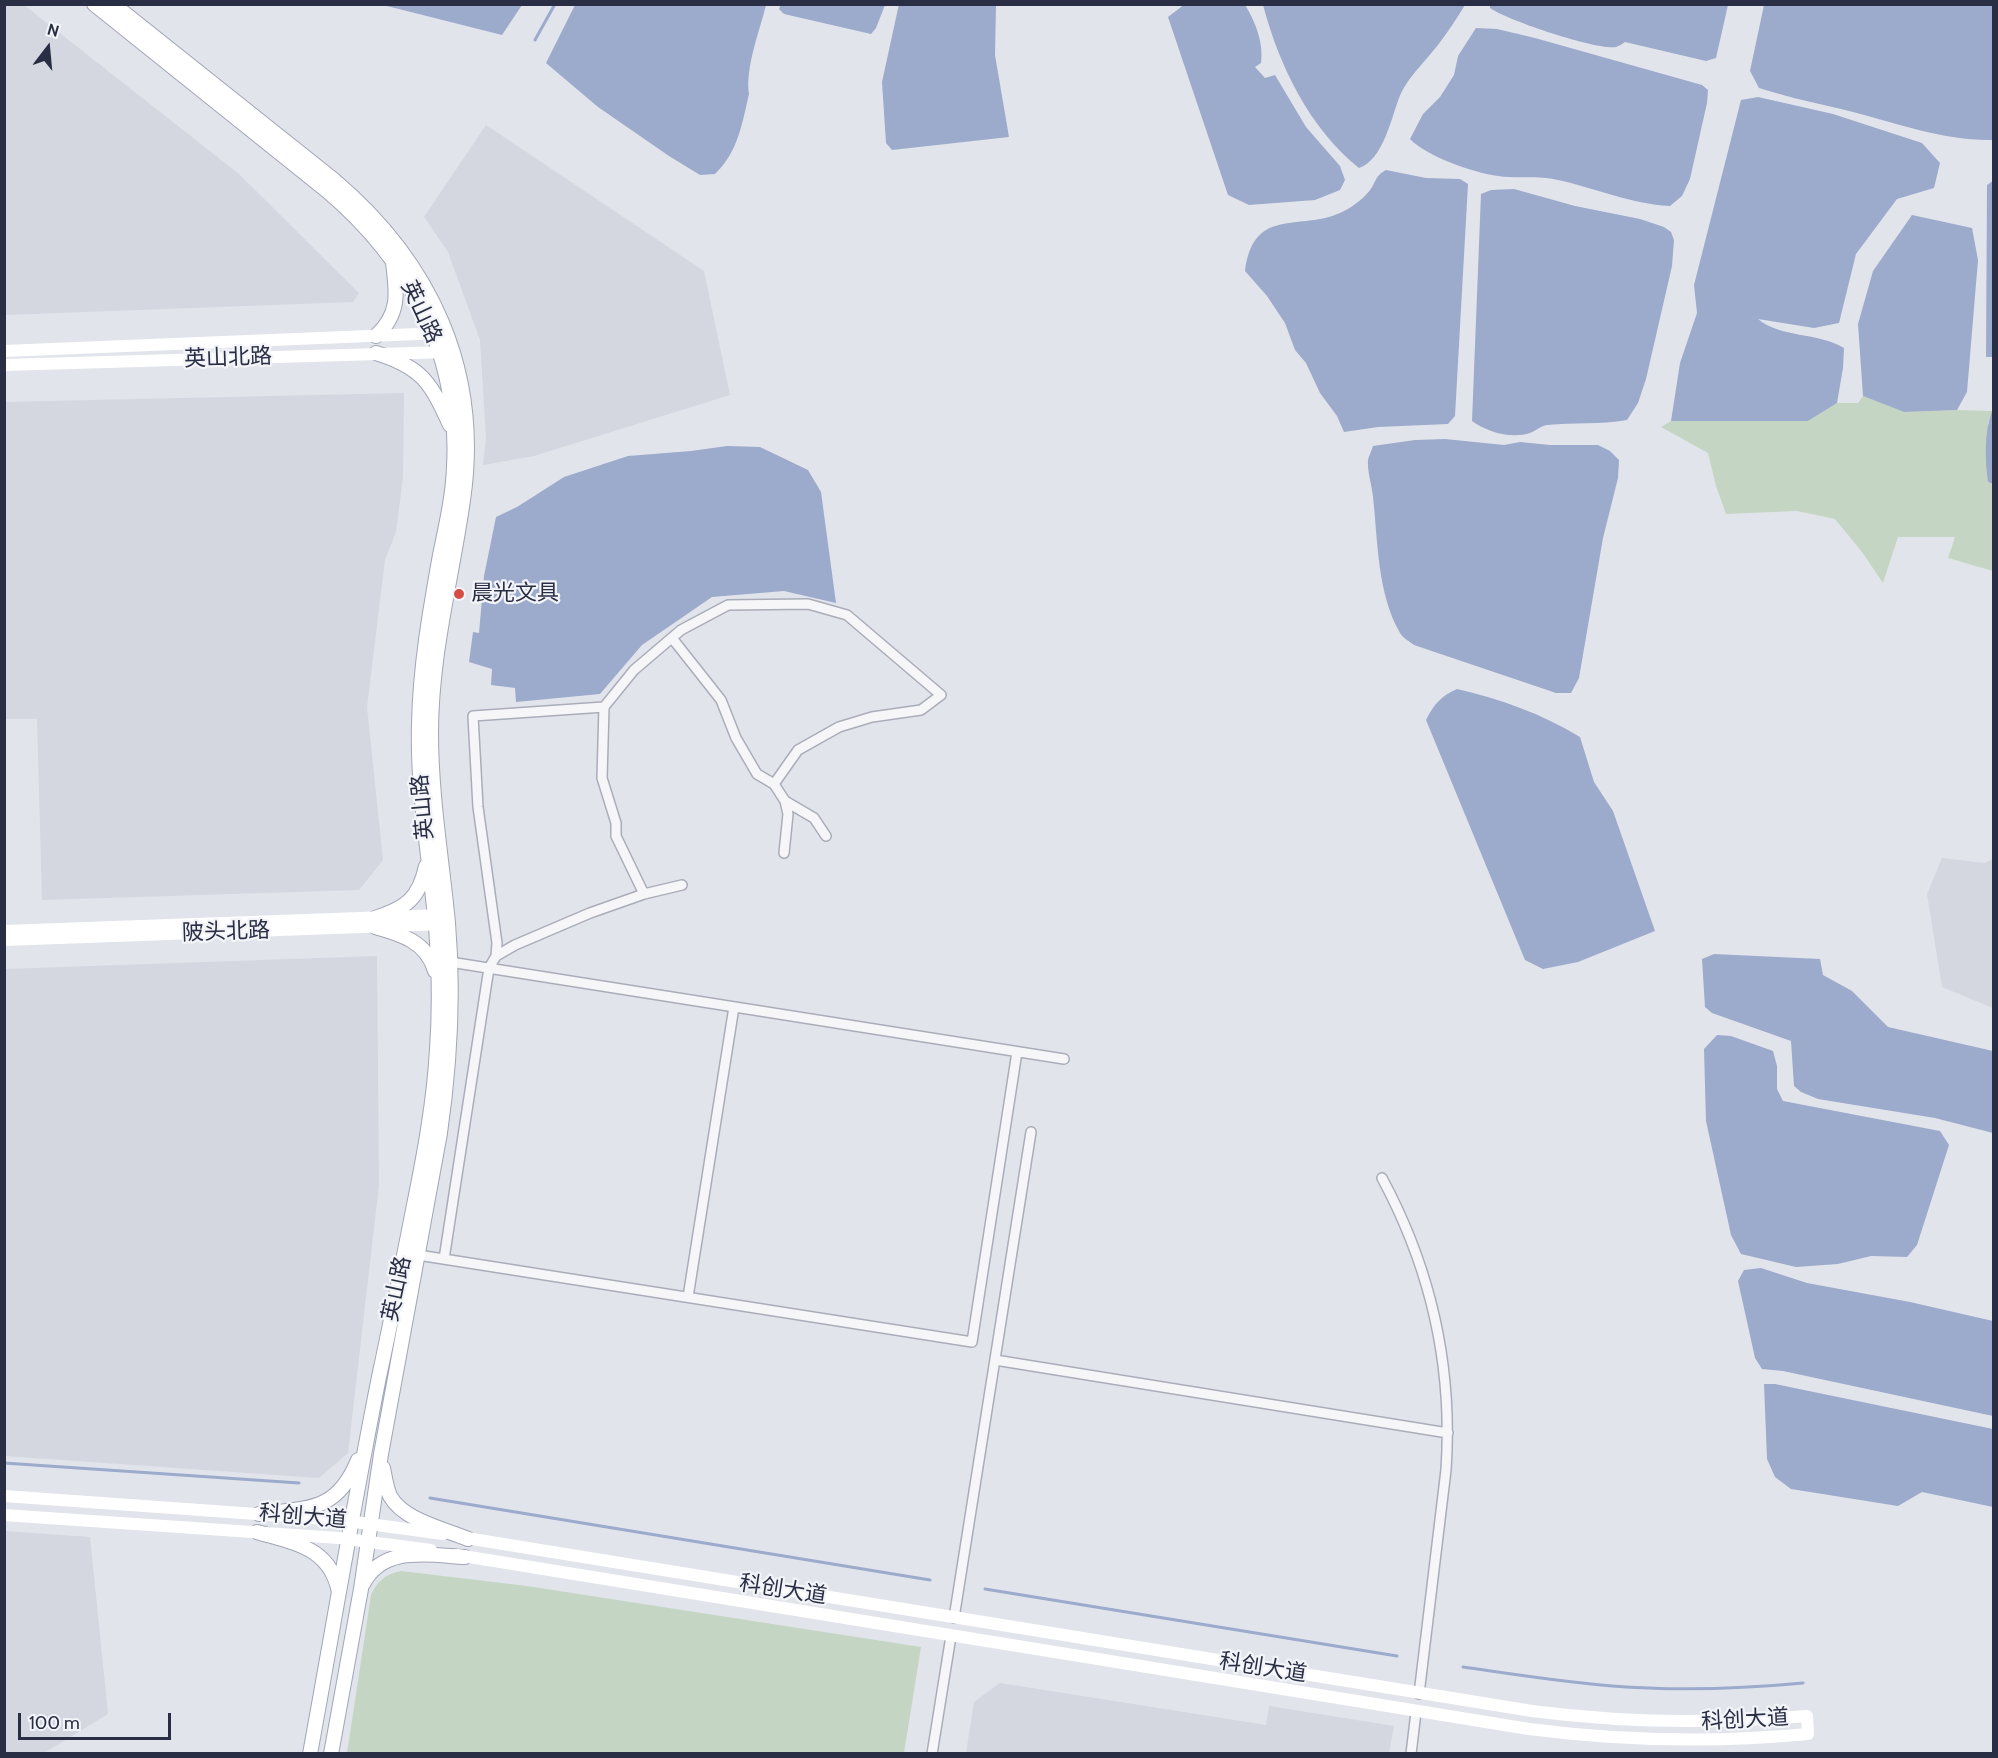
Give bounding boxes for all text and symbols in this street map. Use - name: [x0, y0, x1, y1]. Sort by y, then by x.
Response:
- north arrow: [18, 18, 78, 78]
- text: N: [45, 20, 61, 41]
- street label: 英山路: [395, 277, 447, 347]
- street label: 英山北路: [184, 343, 272, 373]
- place label: 晨光文具: [471, 581, 559, 607]
- marker: 晨光文具: [452, 587, 466, 601]
- street label: 英山路: [407, 773, 439, 841]
- street label: 陂头北路: [182, 917, 270, 947]
- street label: 英山路: [377, 1254, 417, 1324]
- street label: 科创大道: [258, 1500, 348, 1534]
- street label: 科创大道: [737, 1570, 829, 1610]
- street label: 科创大道: [1217, 1648, 1309, 1688]
- scale bar: [21, 1701, 174, 1739]
- street label: 科创大道: [1700, 1705, 1790, 1735]
- text: 100 m: [29, 1712, 80, 1734]

